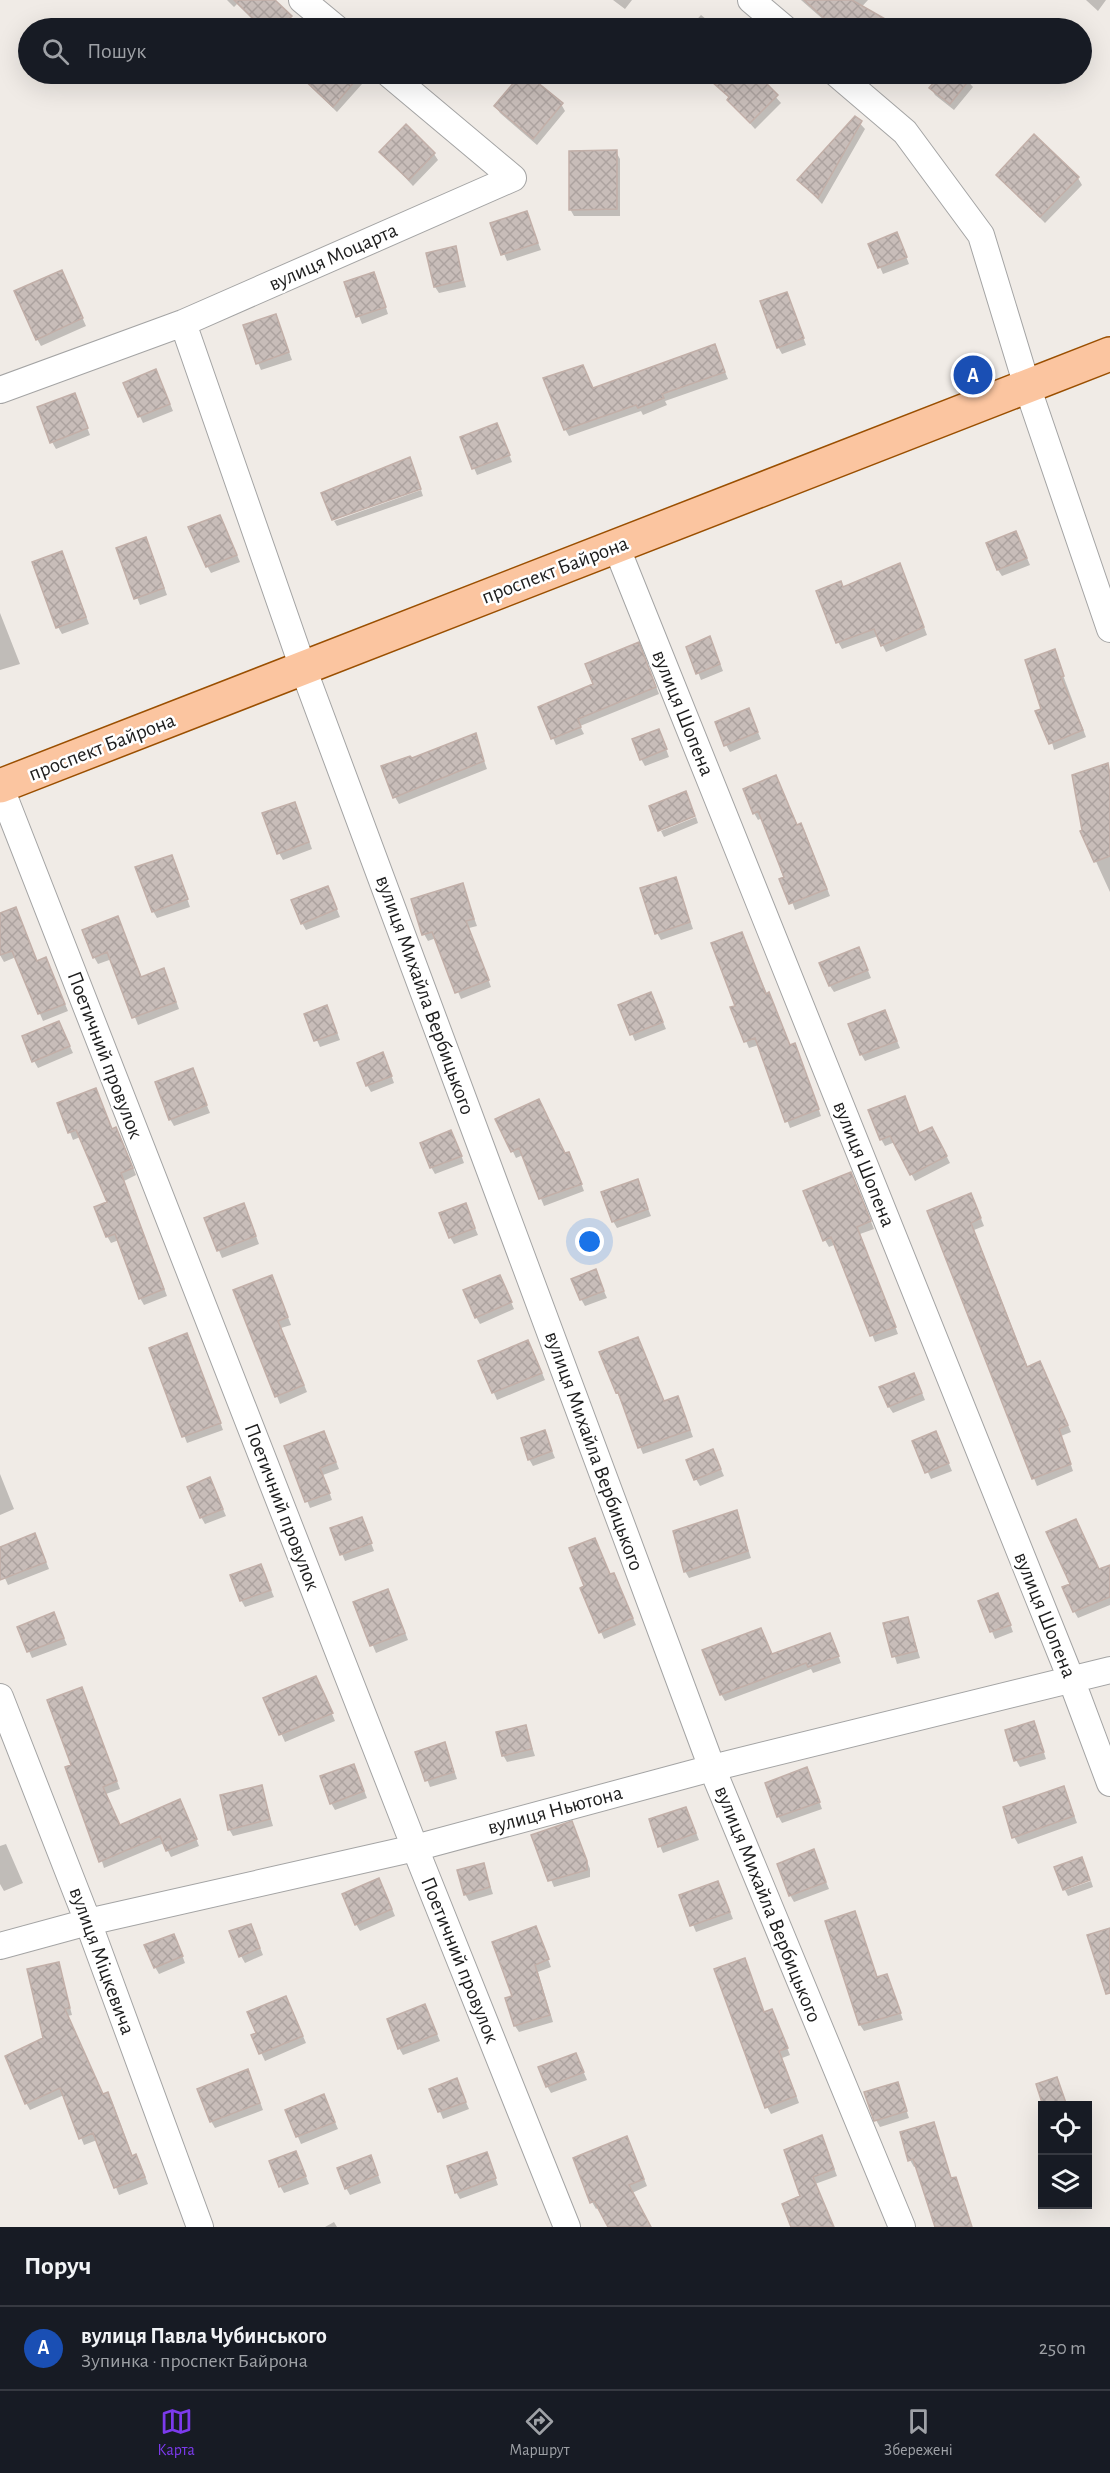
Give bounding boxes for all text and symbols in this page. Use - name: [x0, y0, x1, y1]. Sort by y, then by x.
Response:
- search box: [18, 18, 1092, 84]
- icon: search: [39, 35, 72, 68]
- text: Пошук: [87, 40, 146, 62]
- street label: вулиця Моцарта: [265, 219, 401, 295]
- pin: A: [954, 352, 992, 398]
- street label: проспект Байрона: [479, 532, 632, 608]
- street label: вулиця Шопена: [648, 647, 718, 779]
- street label: проспект Байрона: [26, 709, 179, 785]
- street label: вулиця Михайла Вербицького: [372, 873, 478, 1117]
- street label: Поетичний провулок: [63, 968, 147, 1142]
- street label: вулиця Шопена: [829, 1098, 899, 1230]
- your location: [575, 1227, 604, 1256]
- street label: вулиця Михайла Вербицького: [541, 1329, 647, 1573]
- street label: Поетичний провулок: [240, 1420, 324, 1594]
- street label: вулиця Шопена: [1010, 1549, 1080, 1681]
- street label: вулиця Ньютона: [485, 1782, 625, 1838]
- street label: вулиця Михайла Вербицького: [711, 1783, 825, 2025]
- street label: Поетичний провулок: [417, 1874, 503, 2046]
- street label: вулиця Міцкевича: [66, 1885, 139, 2038]
- map controls: [1038, 2101, 1092, 2209]
- button: locate: [1038, 2101, 1092, 2155]
- button: layers: [1038, 2155, 1092, 2209]
- text: Поруч: [24, 2253, 91, 2279]
- text: вулиця Павла Чубинського: [81, 2325, 327, 2347]
- text: A: [38, 2338, 50, 2358]
- text: 250 m: [1039, 2338, 1086, 2358]
- text: Зупинка · проспект Байрона: [81, 2351, 308, 2371]
- tab: Карта: [157, 2405, 195, 2460]
- tab: Маршрут: [509, 2405, 569, 2460]
- tab: Збережені: [884, 2405, 953, 2460]

